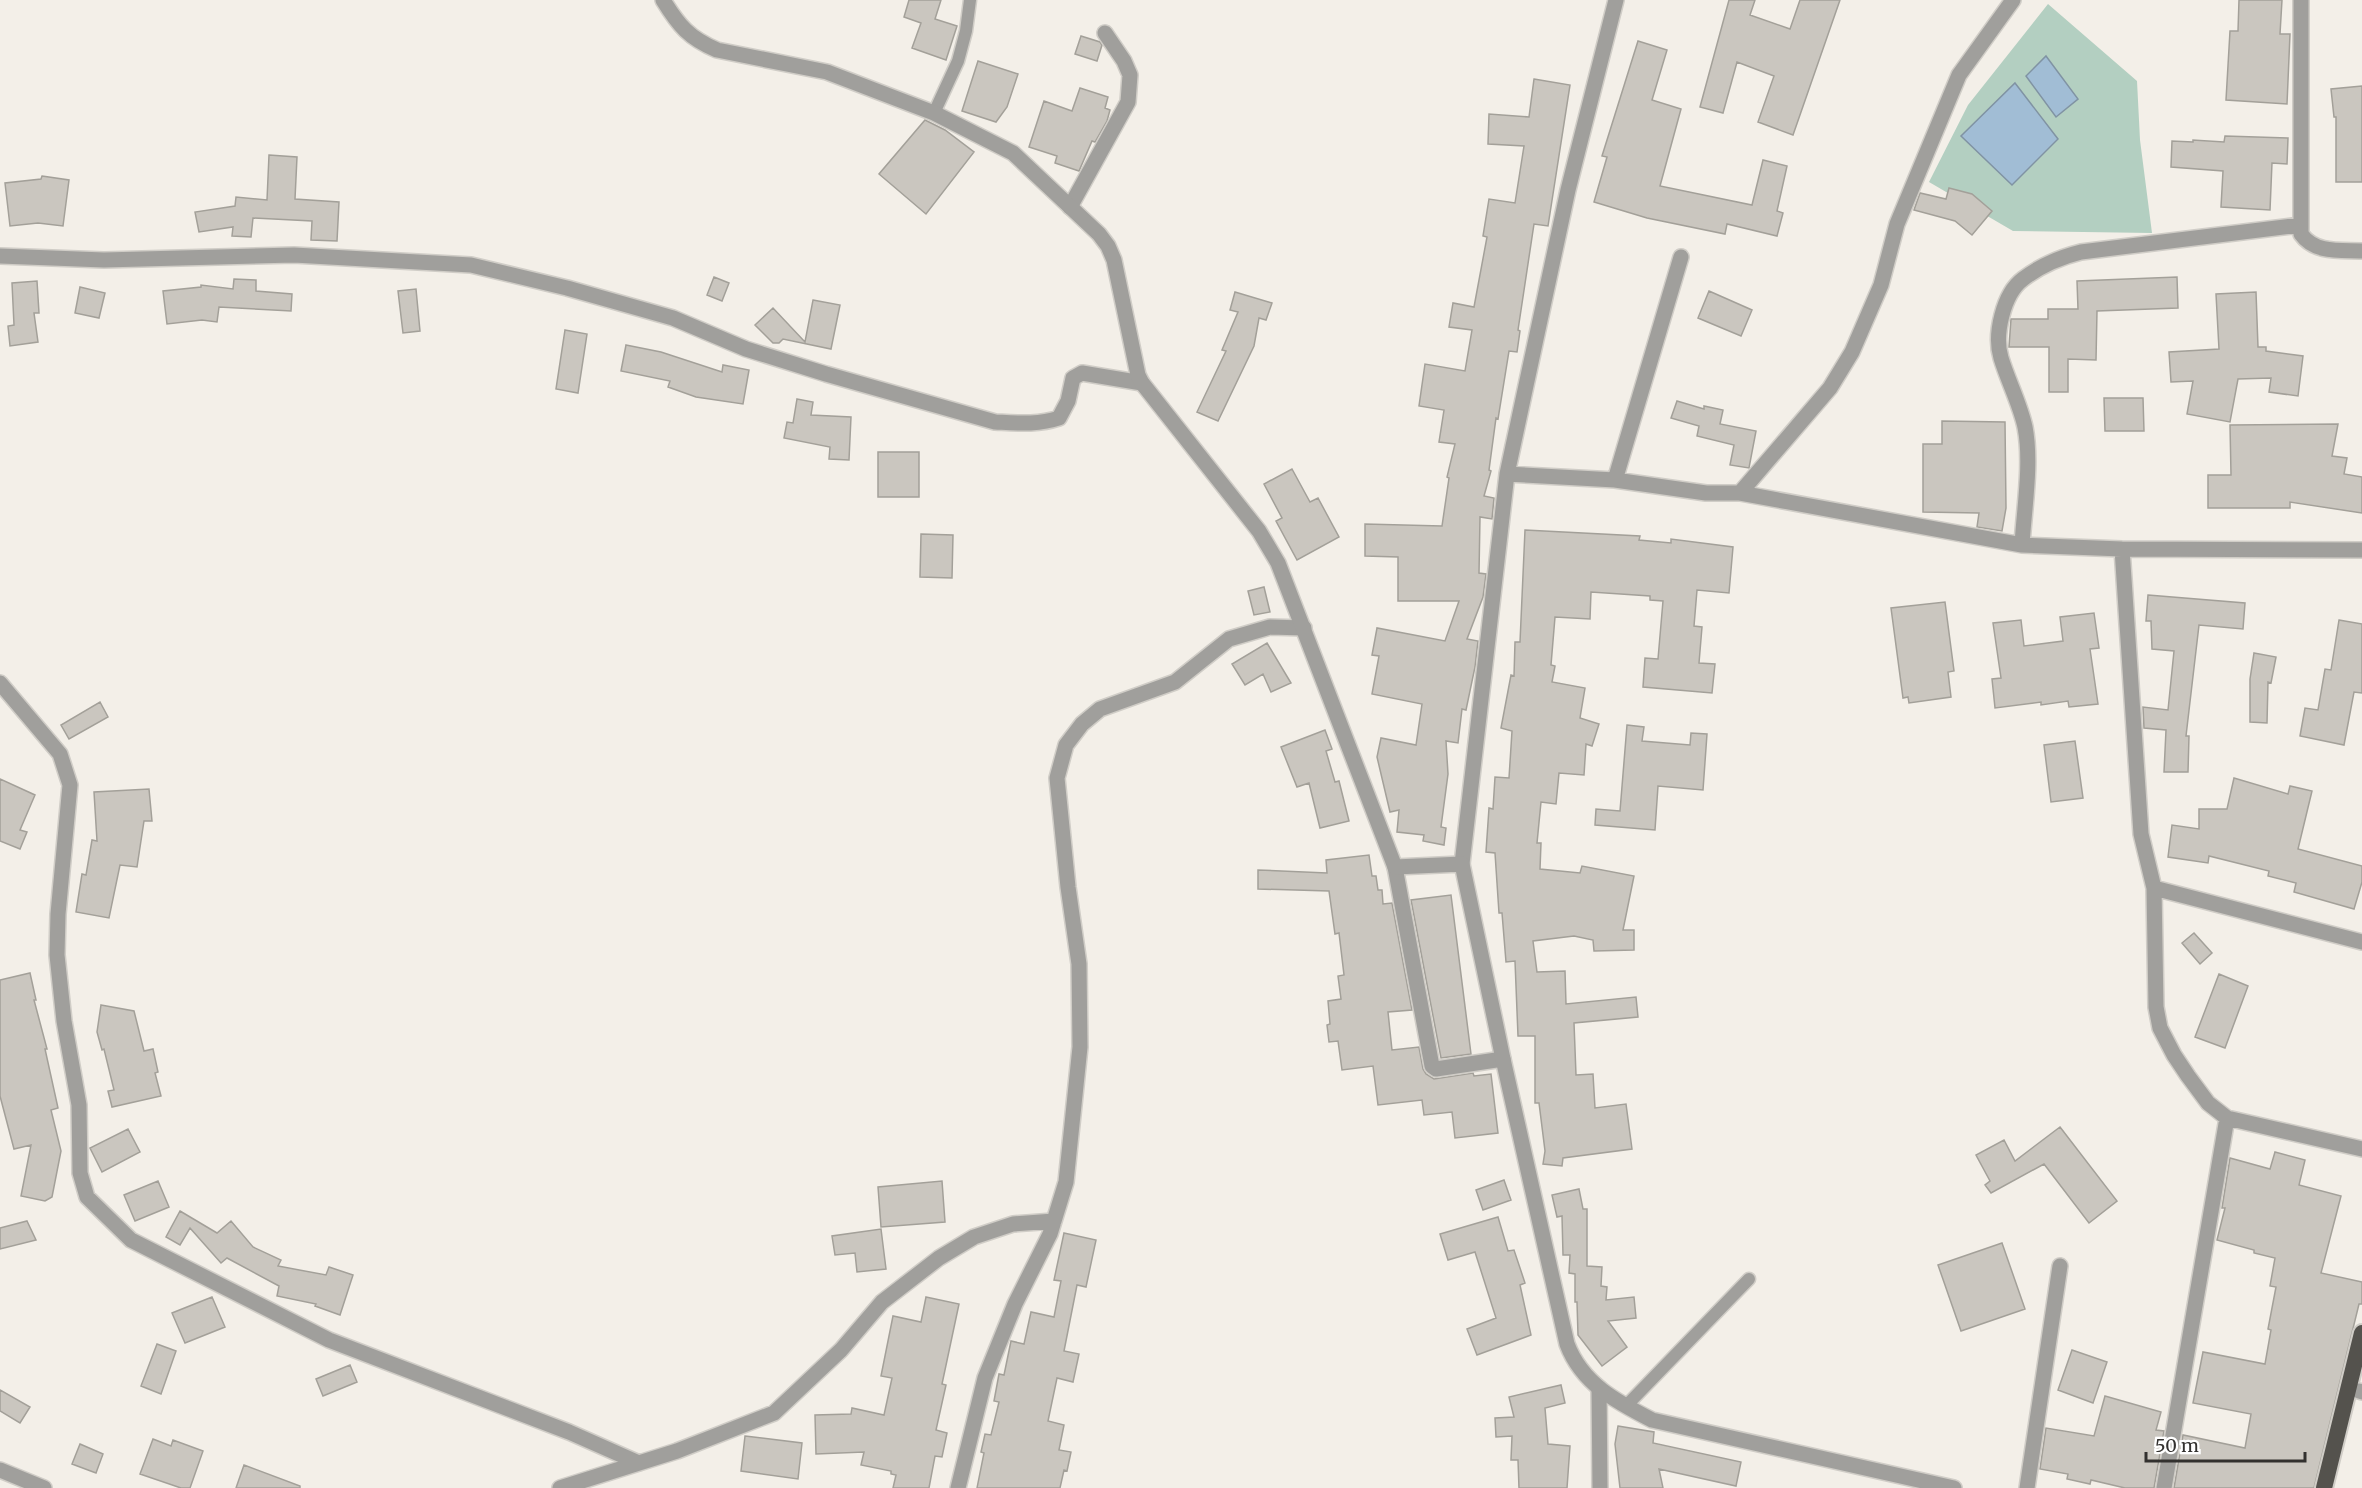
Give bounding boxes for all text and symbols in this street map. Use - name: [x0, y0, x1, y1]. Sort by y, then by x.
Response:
- scale bar: [2146, 1425, 2305, 1463]
- text: 50 m: [2155, 1434, 2199, 1457]

